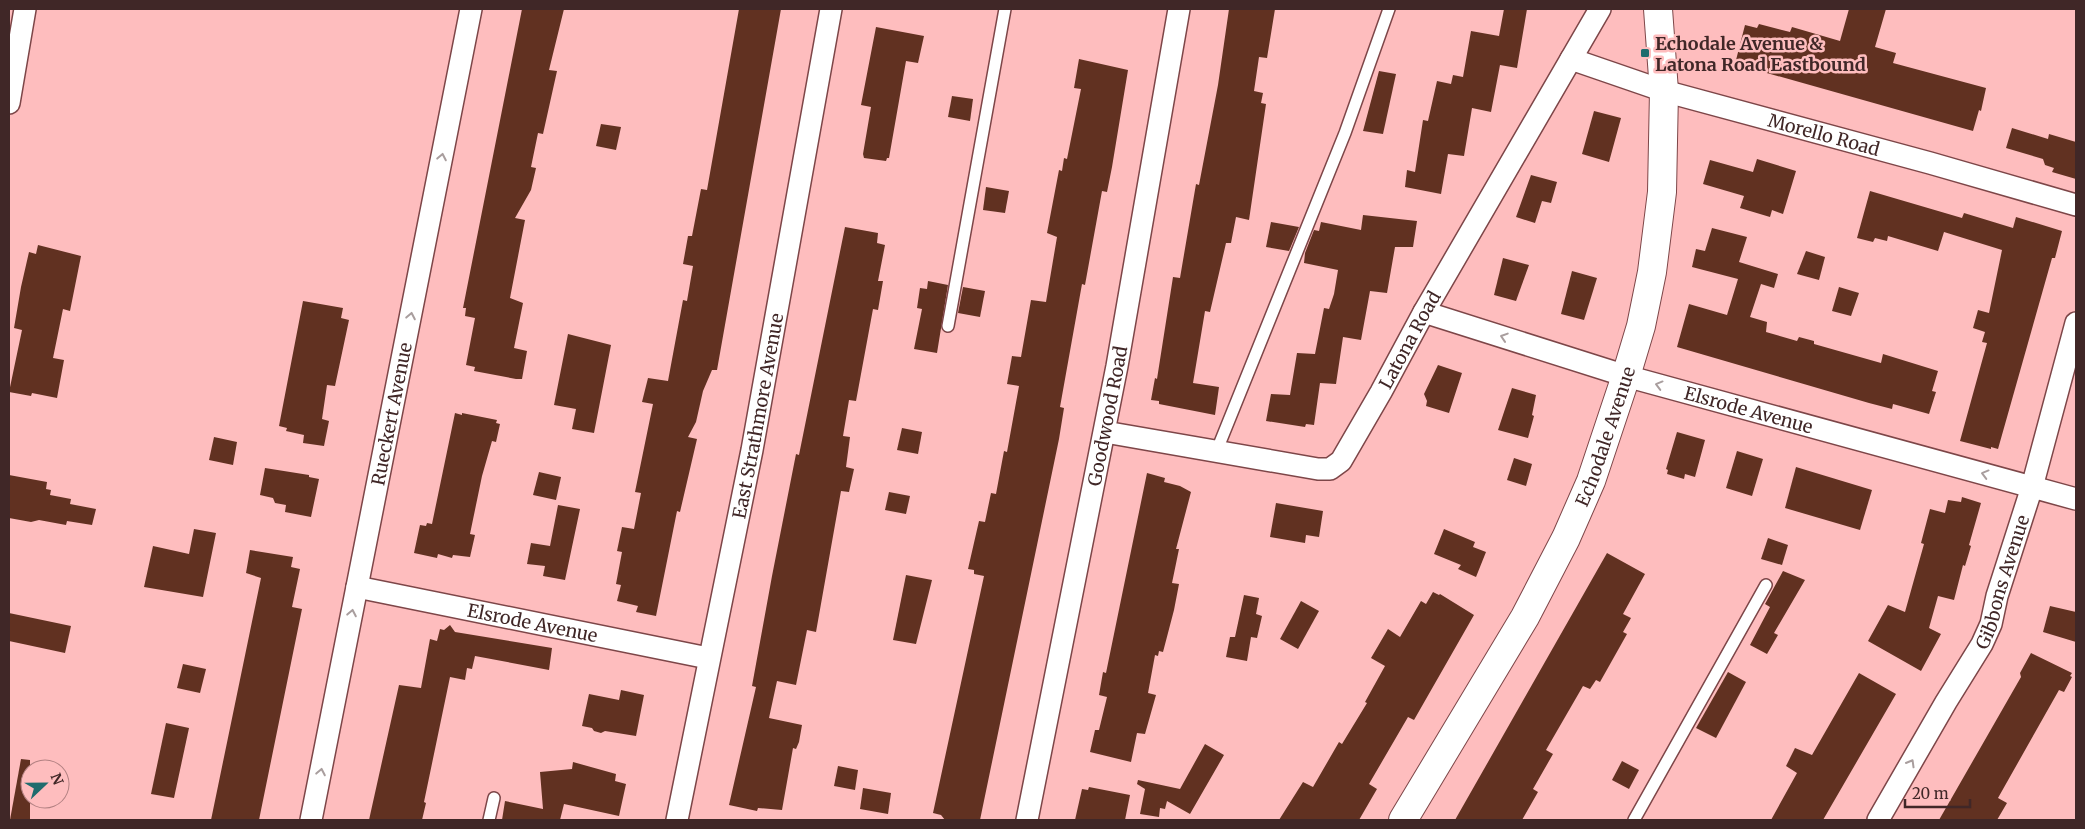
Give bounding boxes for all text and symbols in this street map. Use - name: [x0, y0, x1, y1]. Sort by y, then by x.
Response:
- place label: Echodale Avenue & Latona Road Eastbound: [1655, 32, 1866, 76]
- marker: Echodale Avenue & Latona Road Eastbound: [1639, 47, 1651, 59]
- street label: Morello Road: [1766, 108, 1882, 160]
- one-way arrow: [436, 152, 447, 161]
- street label: Latona Road: [1373, 287, 1445, 393]
- street label: East Strathmore Avenue: [727, 311, 788, 521]
- one-way arrow: [405, 312, 415, 321]
- one-way arrow: [1500, 333, 1508, 343]
- street label: Rueckert Avenue: [366, 340, 416, 487]
- street label: Goodwood Road: [1082, 344, 1132, 488]
- street label: Echodale Avenue: [1570, 364, 1640, 510]
- one-way arrow: [1655, 380, 1664, 391]
- street label: Elsrode Avenue: [1682, 381, 1815, 438]
- one-way arrow: [1981, 469, 1989, 479]
- street label: Gibbons Avenue: [1970, 512, 2034, 652]
- street label: Elsrode Avenue: [465, 598, 600, 647]
- one-way arrow: [346, 609, 357, 617]
- north arrow: [20, 759, 70, 809]
- one-way arrow: [1905, 759, 1915, 768]
- one-way arrow: [315, 768, 325, 777]
- text: N: [47, 771, 67, 788]
- scale bar: [1905, 776, 1970, 808]
- text: 20 m: [1912, 784, 1949, 803]

